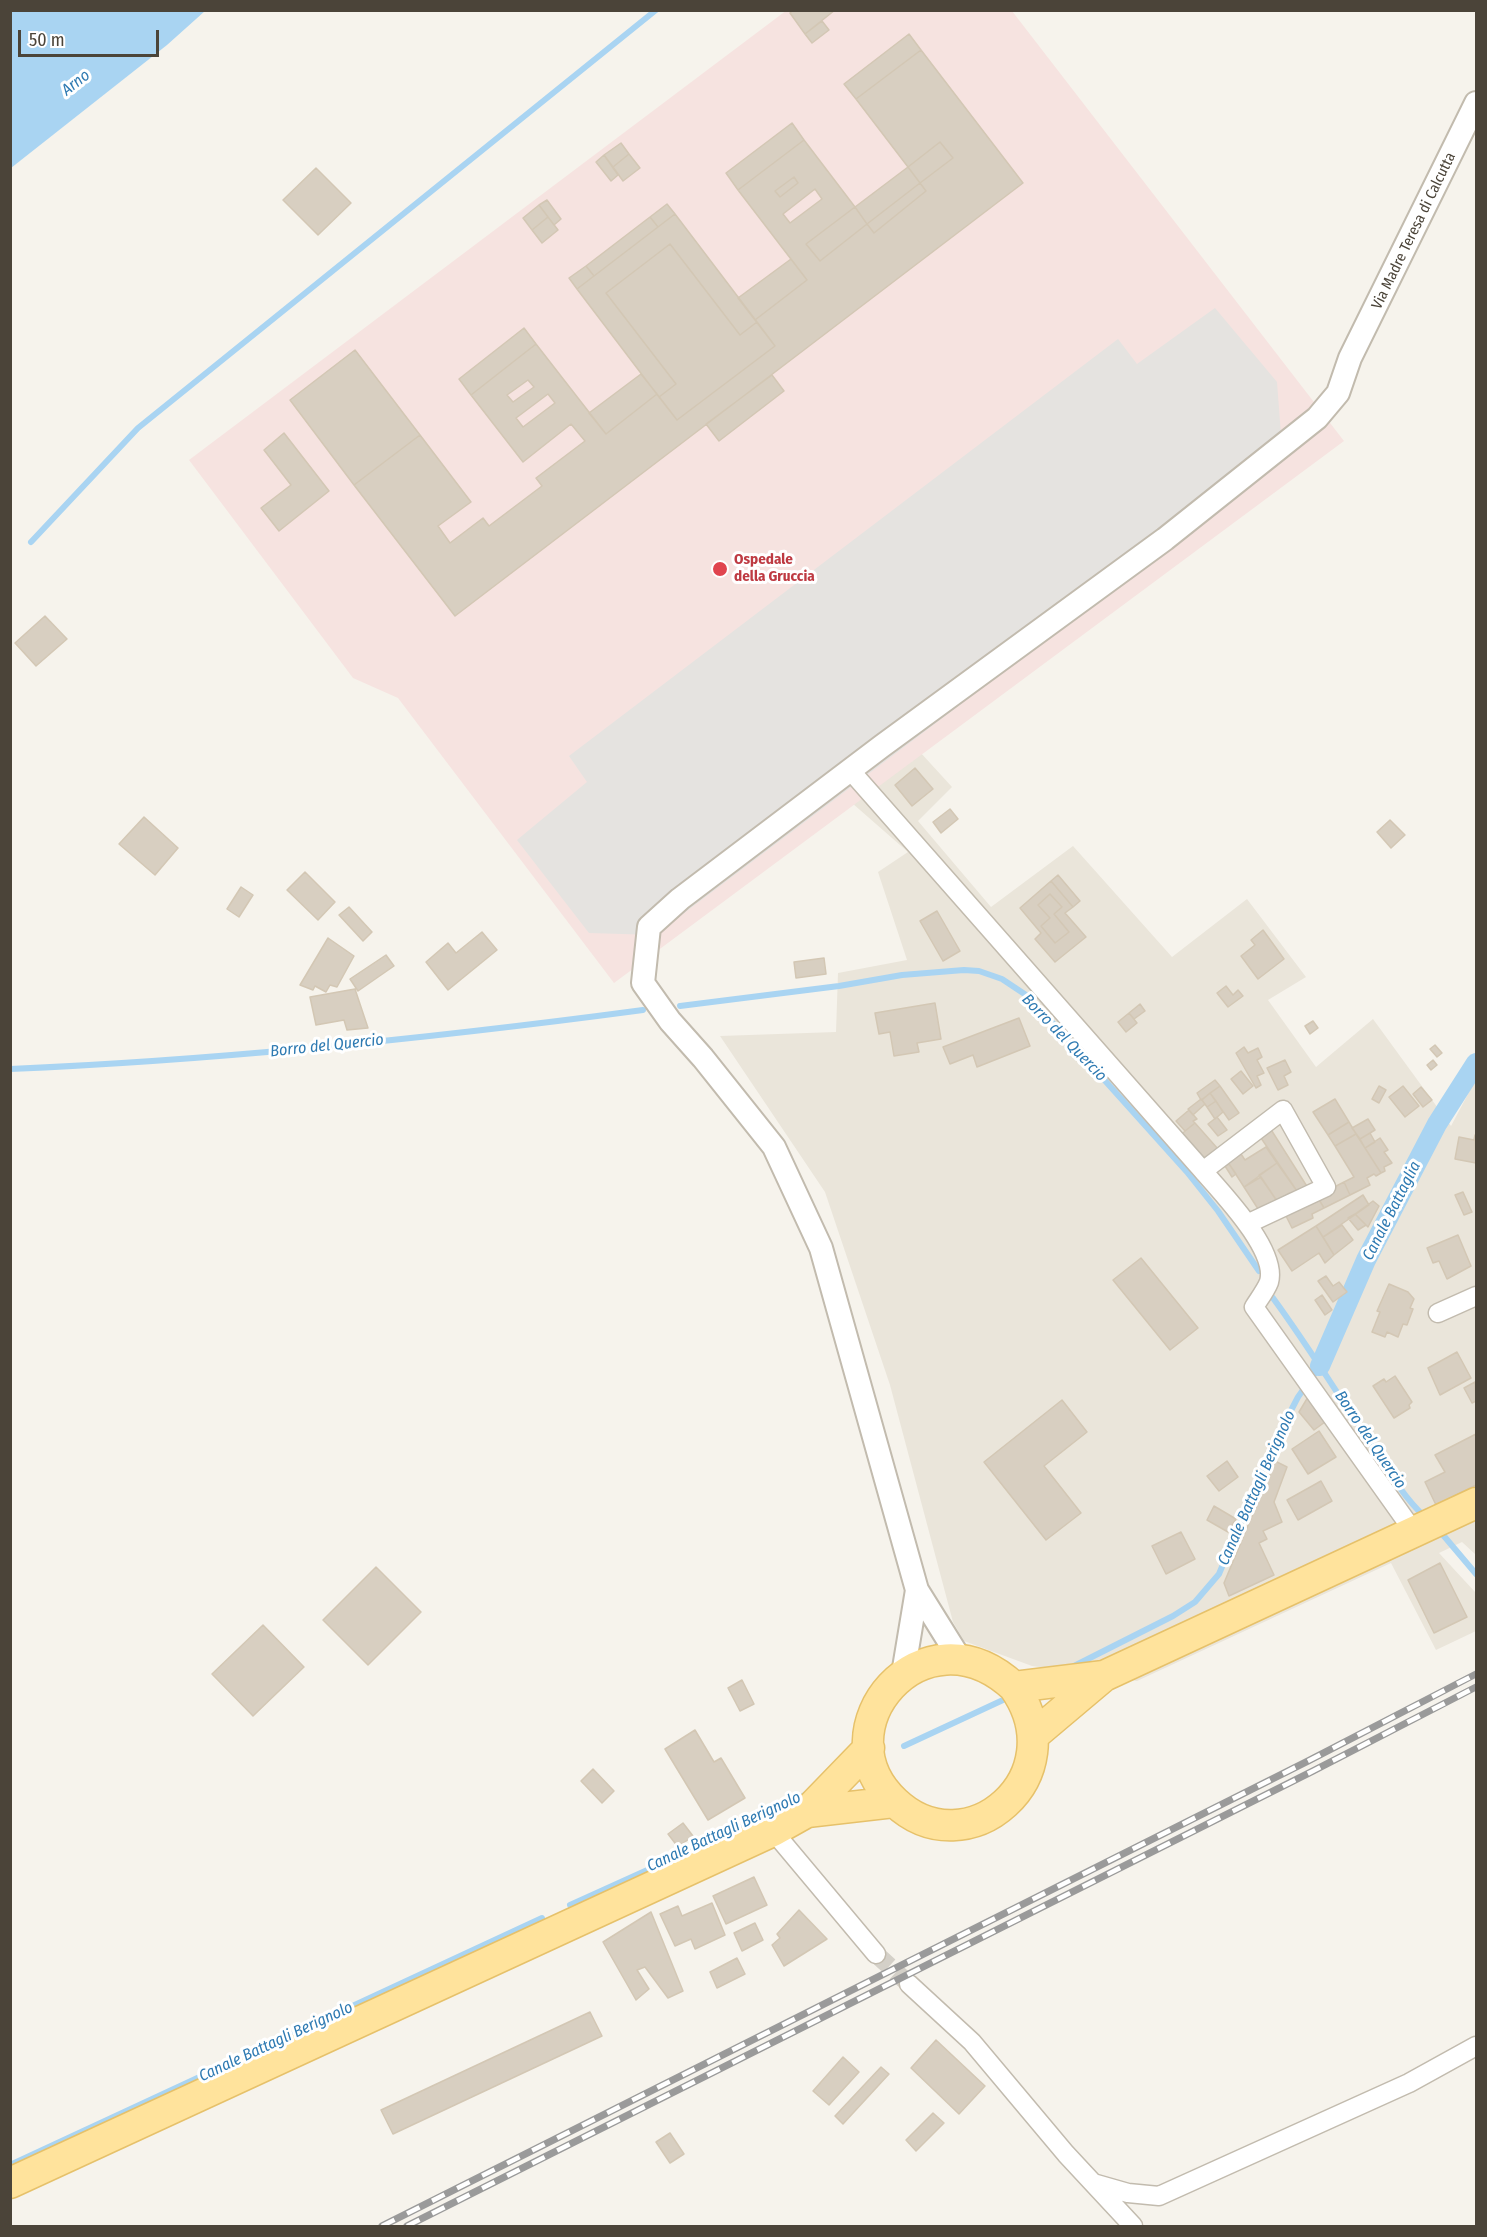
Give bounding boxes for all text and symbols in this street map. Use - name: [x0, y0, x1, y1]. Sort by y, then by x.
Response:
- scale bar: [21, 18, 162, 56]
- text: 50 m: [29, 29, 65, 51]
- water label: Arno: [58, 66, 94, 100]
- street label: Via Madre Teresa di Calcutta: [1368, 150, 1460, 312]
- place label: Ospedale della Gruccia: [734, 551, 815, 586]
- marker: Ospedale della Gruccia: [711, 560, 729, 578]
- water label: Borro del Quercio: [1017, 990, 1111, 1086]
- water label: Borro del Quercio: [269, 1030, 385, 1062]
- water label: Canale Battaglia: [1359, 1158, 1425, 1264]
- water label: Borro del Quercio: [1330, 1387, 1410, 1493]
- water label: Canale Battagli Berignolo: [1214, 1408, 1300, 1568]
- water label: Canale Battagli Berignolo: [644, 1788, 804, 1876]
- water label: Canale Battagli Berignolo: [196, 1998, 356, 2086]

